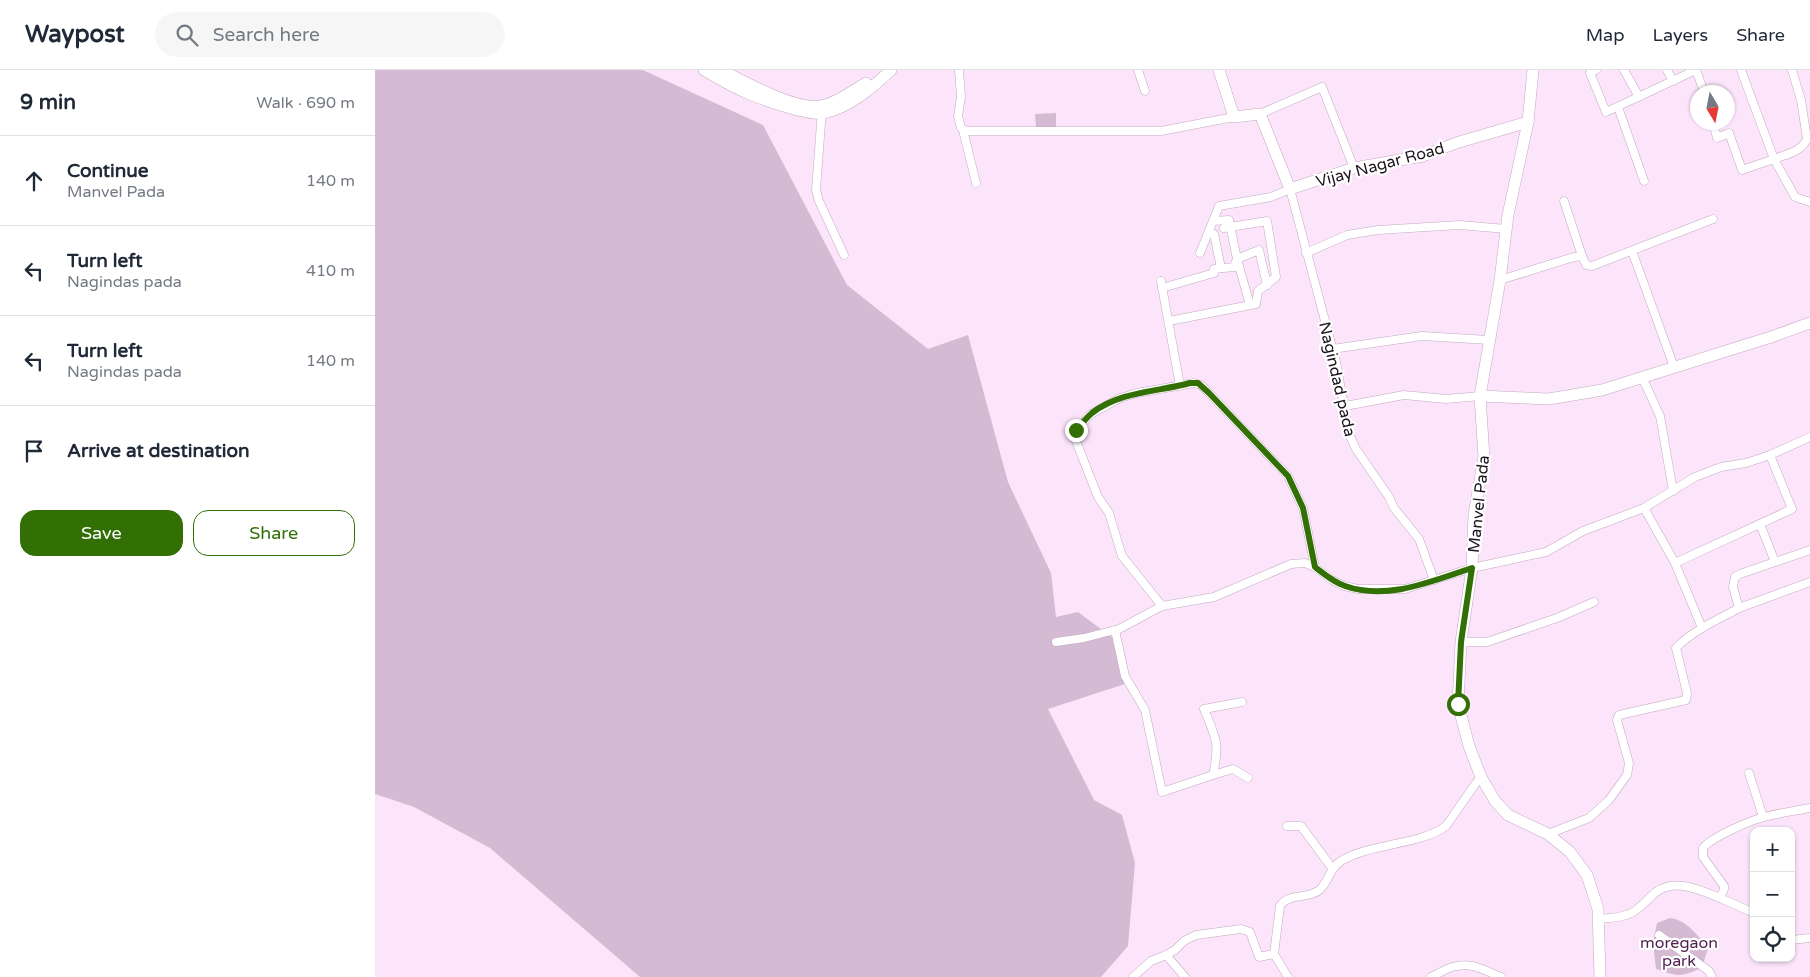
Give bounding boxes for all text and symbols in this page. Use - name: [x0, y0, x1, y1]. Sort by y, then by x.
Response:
- search box: [155, 12, 505, 57]
- text: Waypost: [25, 20, 125, 49]
- icon: search: [173, 21, 201, 49]
- text: Search here: [213, 24, 320, 46]
- text: Map: [1586, 24, 1625, 46]
- text: Layers: [1653, 24, 1708, 46]
- text: Share: [1736, 24, 1785, 46]
- north arrow: [1690, 85, 1735, 130]
- text: 9 min: [20, 90, 76, 115]
- text: Walk · 690 m: [256, 93, 355, 113]
- street label: Vijay Nagar Road: [1314, 138, 1447, 192]
- text: Continue: [67, 160, 149, 182]
- icon: ahead: [20, 167, 48, 195]
- text: 140 m: [306, 171, 355, 191]
- text: Manvel Pada: [67, 182, 165, 202]
- text: Turn left: [67, 250, 143, 272]
- icon: left: [20, 257, 48, 285]
- text: 410 m: [306, 261, 355, 281]
- text: Nagindas pada: [67, 272, 182, 292]
- street label: Nagindad pada: [1314, 320, 1360, 439]
- text: Turn left: [67, 340, 143, 362]
- icon: left: [20, 347, 48, 375]
- text: 140 m: [306, 351, 355, 371]
- text: Nagindas pada: [67, 362, 182, 382]
- route end: [1065, 419, 1088, 442]
- icon: arrive: [20, 437, 48, 465]
- text: Arrive at destination: [67, 440, 250, 462]
- street label: Manvel Pada: [1464, 454, 1494, 554]
- button: Save: [20, 510, 183, 556]
- button: Share: [193, 510, 355, 556]
- route start: [1447, 693, 1470, 716]
- map controls: [1750, 827, 1795, 962]
- button: +: [1750, 827, 1795, 872]
- button: −: [1750, 872, 1795, 917]
- button: locate: [1750, 917, 1795, 962]
- park label: moregaon park: [1640, 933, 1718, 971]

